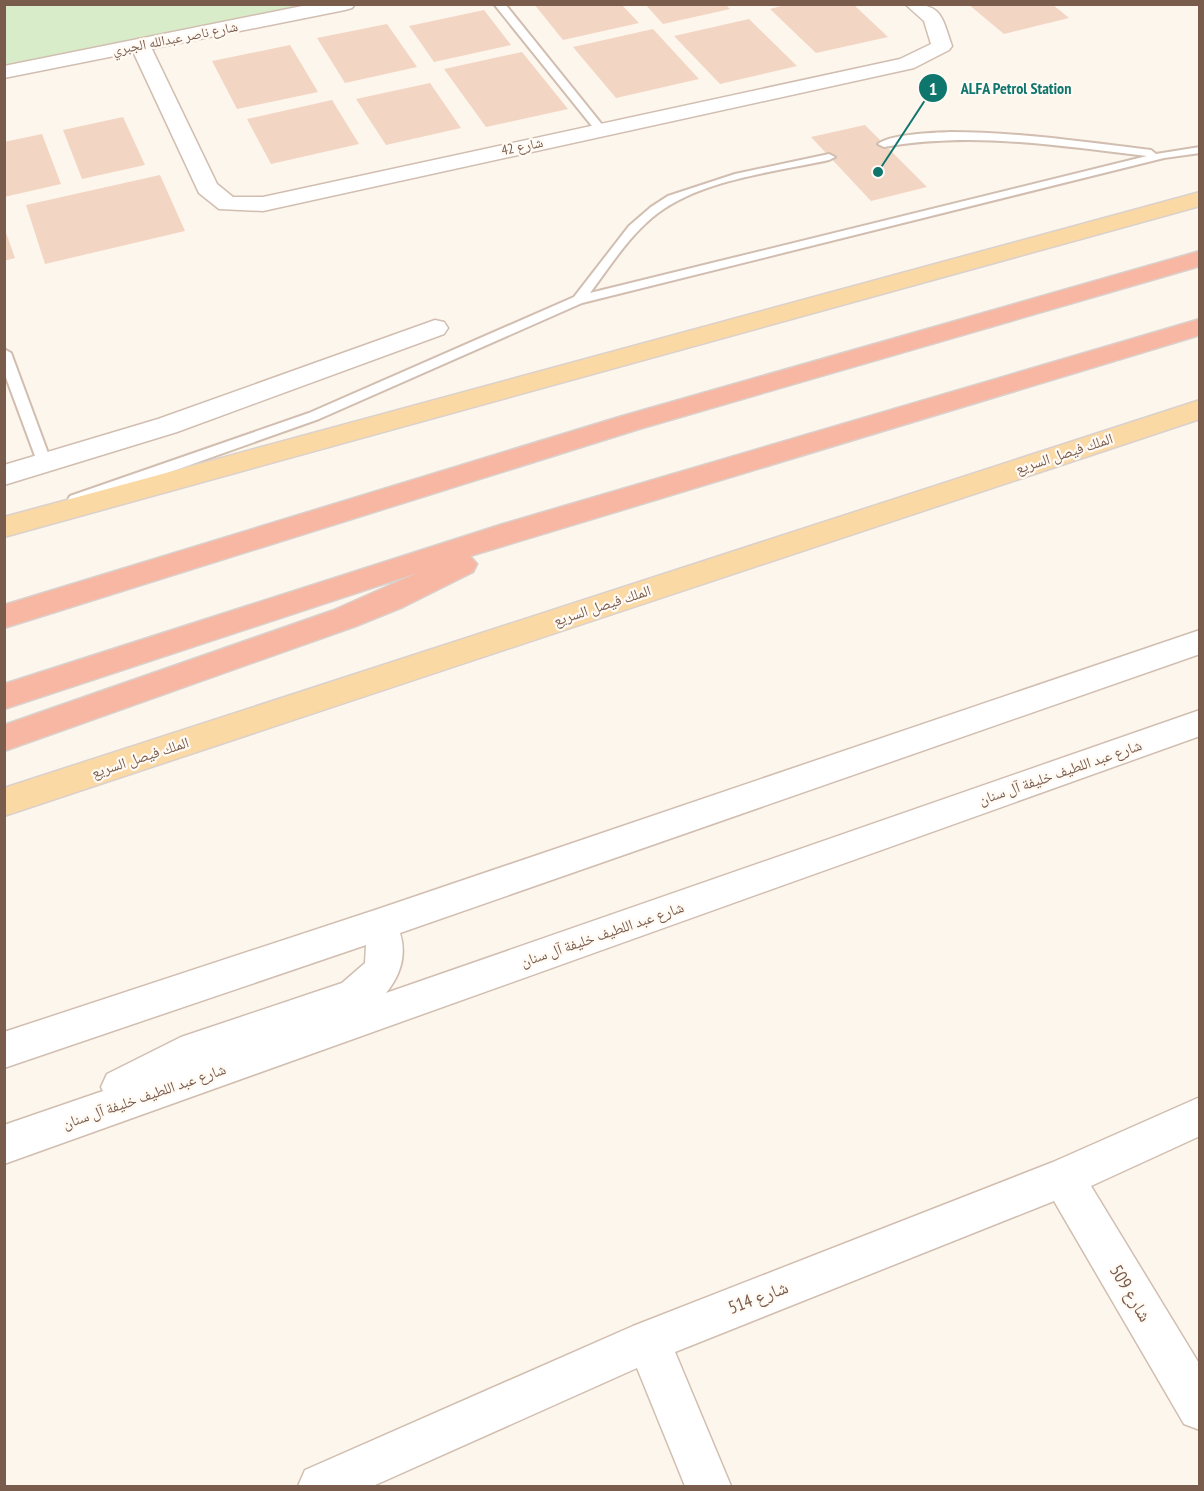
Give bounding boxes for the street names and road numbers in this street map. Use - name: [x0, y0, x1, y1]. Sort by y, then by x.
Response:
- street label: شارع ناصر عبدالله الجبري: [111, 17, 240, 62]
- street label: شارع 42: [499, 133, 545, 160]
- street label: الملك فيصل السريع: [1013, 428, 1115, 479]
- street label: الملك فيصل السريع: [551, 580, 653, 631]
- street label: الملك فيصل السريع: [89, 732, 191, 783]
- street label: شارع عبد اللطيف خليفة آل سنان: [976, 735, 1145, 810]
- street label: شارع عبد اللطيف خليفة آل سنان: [518, 897, 687, 972]
- street label: شارع عبد اللطيف خليفة آل سنان: [60, 1059, 229, 1134]
- street label: شارع 509: [1105, 1260, 1157, 1326]
- street label: شارع 514: [725, 1275, 791, 1319]

